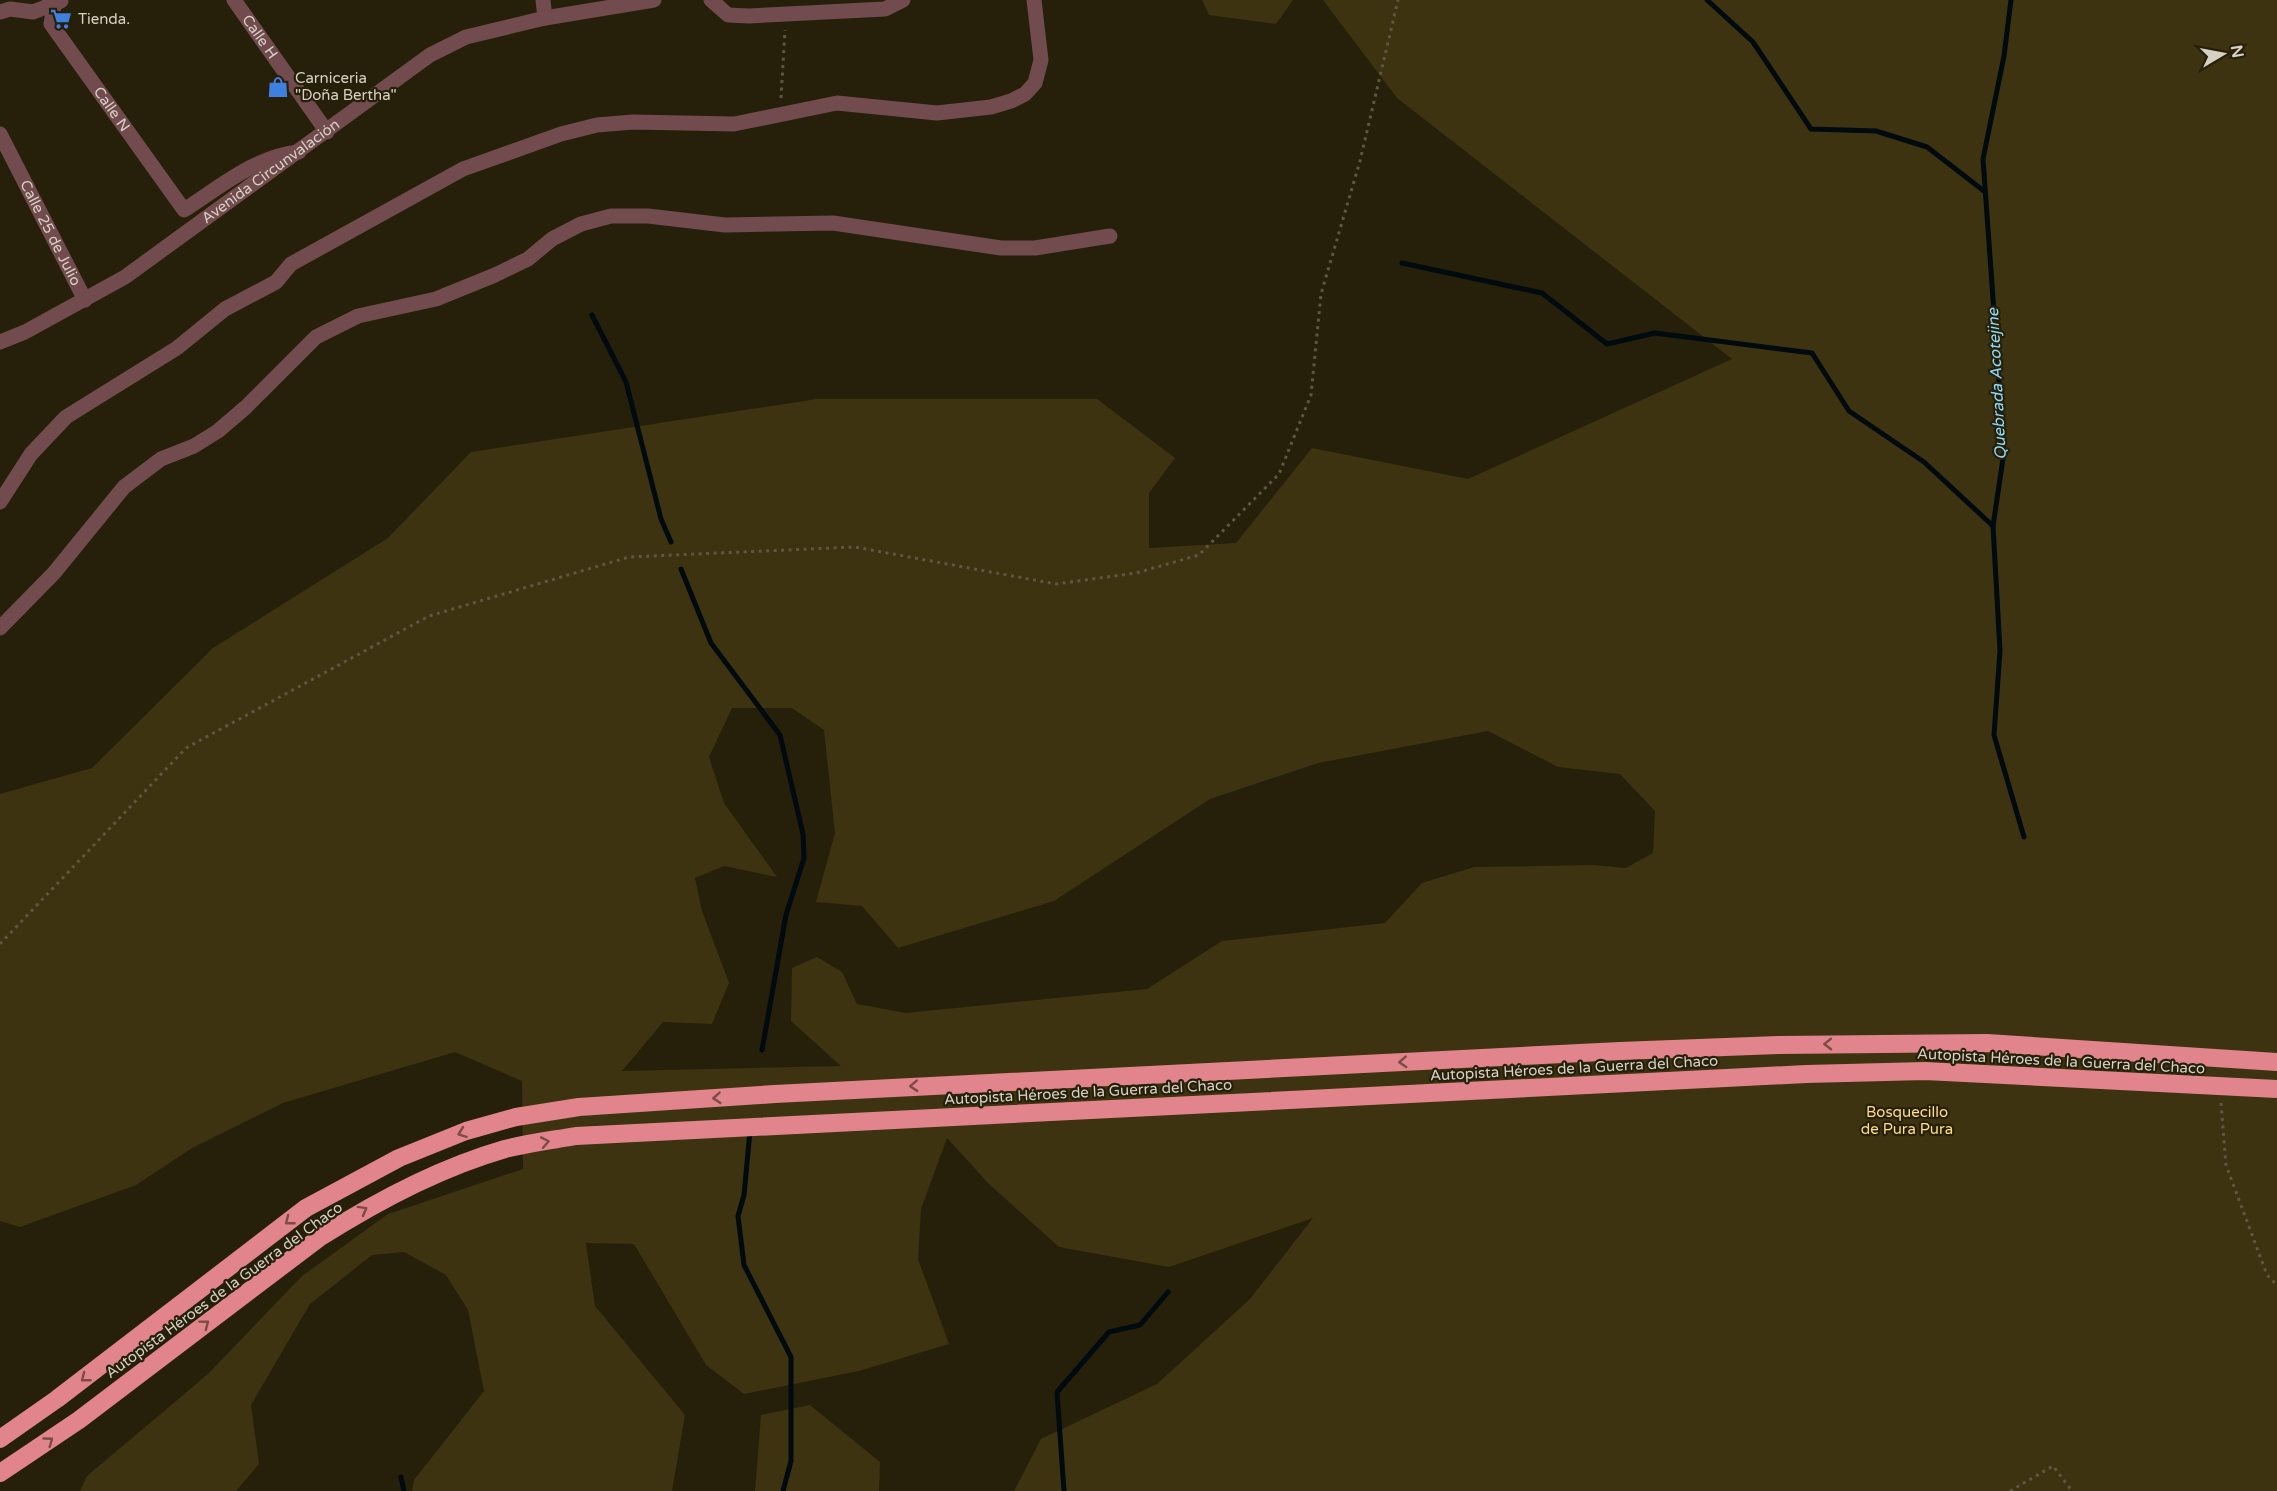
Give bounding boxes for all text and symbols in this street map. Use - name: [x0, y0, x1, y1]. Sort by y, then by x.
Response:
- supermarket icon: Tienda.: [49, 7, 73, 31]
- place label: Tienda.: [78, 10, 130, 28]
- street label: Calle H: [238, 11, 282, 62]
- north arrow: [2193, 24, 2253, 84]
- text: N: [2226, 44, 2248, 60]
- place label: Carniceria "Doña Bertha": [295, 69, 397, 104]
- shop icon: Carniceria "Doña Bertha": [266, 75, 290, 99]
- street label: Calle N: [90, 83, 134, 135]
- street label: Avenida Circunvalación: [198, 115, 343, 227]
- street label: Calle 25 de Julio: [16, 177, 85, 289]
- water label: Quebrada Acotejine: [1983, 307, 2011, 460]
- one-way arrow: [1824, 1038, 1833, 1050]
- street label: Autopista Héroes de la Guerra del Chaco: [1917, 1044, 2205, 1078]
- street label: Autopista Héroes de la Guerra del Chaco: [1430, 1051, 1718, 1085]
- one-way arrow: [1398, 1055, 1407, 1068]
- street label: Autopista Héroes de la Guerra del Chaco: [944, 1075, 1232, 1109]
- one-way arrow: [910, 1080, 919, 1093]
- one-way arrow: [712, 1091, 721, 1104]
- park label: Bosquecillo de Pura Pura: [1861, 1103, 1953, 1138]
- one-way arrow: [457, 1125, 468, 1138]
- one-way arrow: [539, 1136, 549, 1149]
- street label: Autopista Héroes de la Guerra del Chaco: [102, 1198, 346, 1382]
- one-way arrow: [357, 1206, 367, 1218]
- one-way arrow: [285, 1213, 296, 1224]
- one-way arrow: [198, 1320, 209, 1331]
- one-way arrow: [80, 1371, 91, 1382]
- one-way arrow: [42, 1437, 53, 1448]

